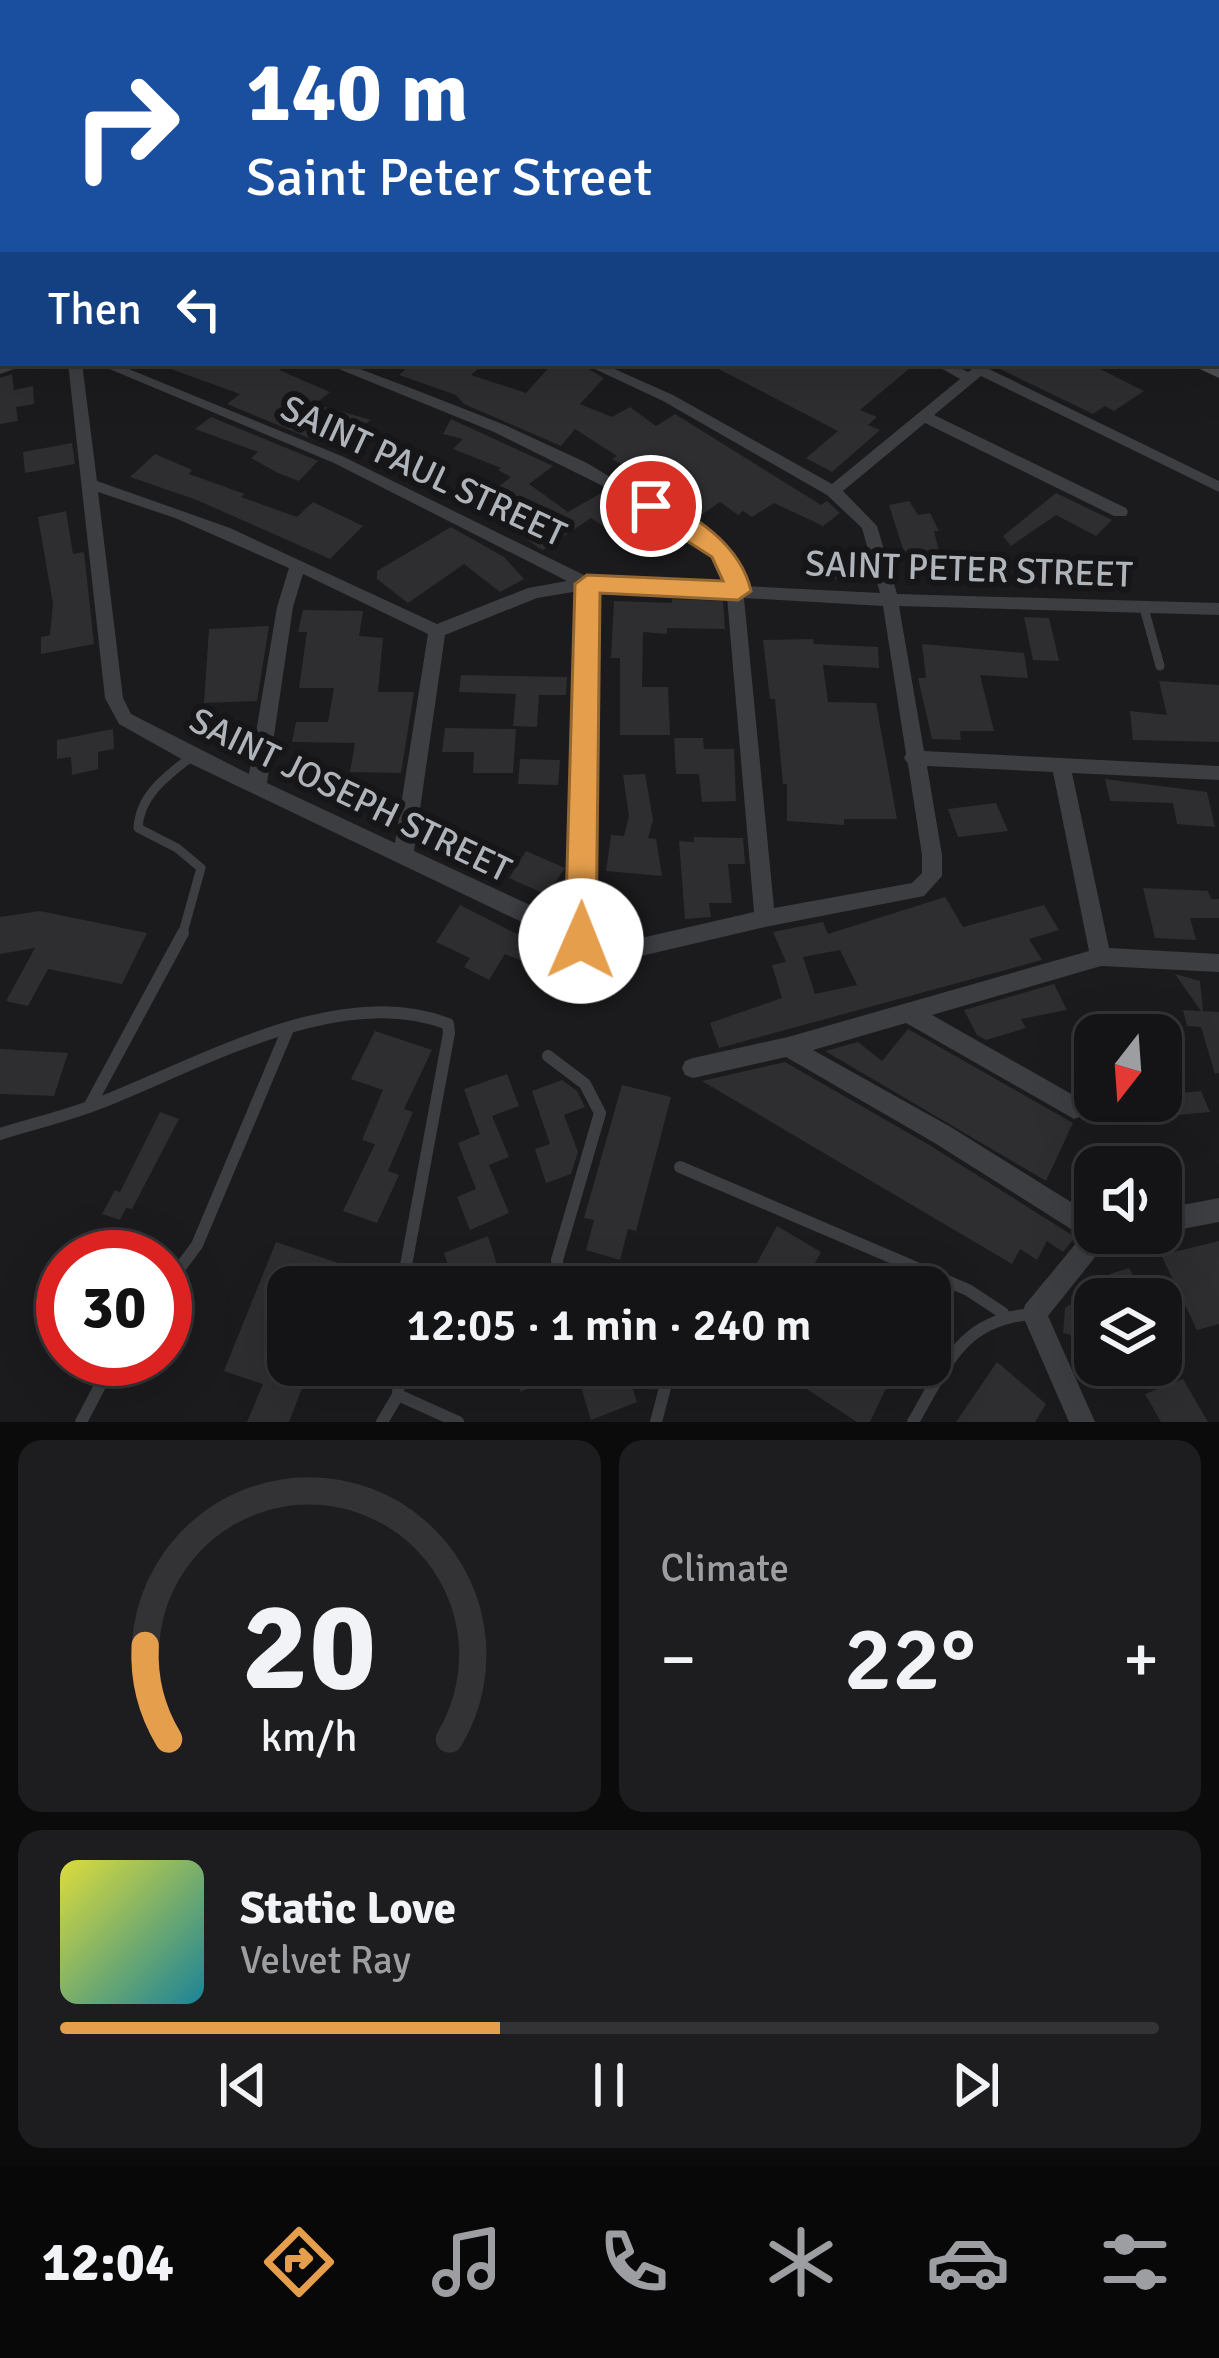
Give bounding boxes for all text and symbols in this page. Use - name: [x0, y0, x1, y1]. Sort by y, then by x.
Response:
- text: 140 m: [246, 41, 468, 145]
- icon: right: [48, 48, 204, 204]
- text: Saint Peter Street: [246, 144, 652, 211]
- icon: left: [166, 276, 232, 342]
- text: Then: [48, 282, 142, 337]
- street label: SAINT PAUL STREET: [274, 386, 573, 557]
- pin: [600, 455, 702, 557]
- icon: arrive: [618, 473, 684, 539]
- street label: SAINT PETER STREET: [804, 541, 1134, 598]
- street label: SAINT JOSEPH STREET: [182, 698, 519, 893]
- position arrow: [518, 878, 644, 1004]
- north arrow: [1074, 1014, 1182, 1122]
- map controls: [1074, 1014, 1182, 1386]
- button: sound: [1074, 1146, 1182, 1254]
- speed limit sign: 30: [36, 1230, 192, 1386]
- button: layers: [1074, 1278, 1182, 1386]
- text: 12:05 · 1 min · 240 m: [407, 1298, 811, 1353]
- text: Climate: [661, 1544, 789, 1592]
- text: 20: [242, 1571, 377, 1724]
- text: 22°: [844, 1604, 976, 1715]
- text: −: [661, 1619, 696, 1700]
- text: +: [1123, 1619, 1159, 1700]
- text: km/h: [261, 1711, 358, 1764]
- text: Static Love: [240, 1881, 456, 1936]
- text: Velvet Ray: [240, 1936, 411, 1984]
- icon: previous: [210, 2052, 276, 2118]
- icon: pause: [576, 2052, 642, 2118]
- icon: next: [943, 2052, 1009, 2118]
- icon: directions: [257, 2220, 341, 2304]
- icon: music: [425, 2220, 509, 2304]
- icon: phone: [592, 2220, 676, 2304]
- icon: climate: [759, 2220, 843, 2304]
- icon: car: [926, 2220, 1010, 2304]
- icon: filters: [1093, 2220, 1177, 2304]
- text: 12:04: [42, 2229, 174, 2296]

